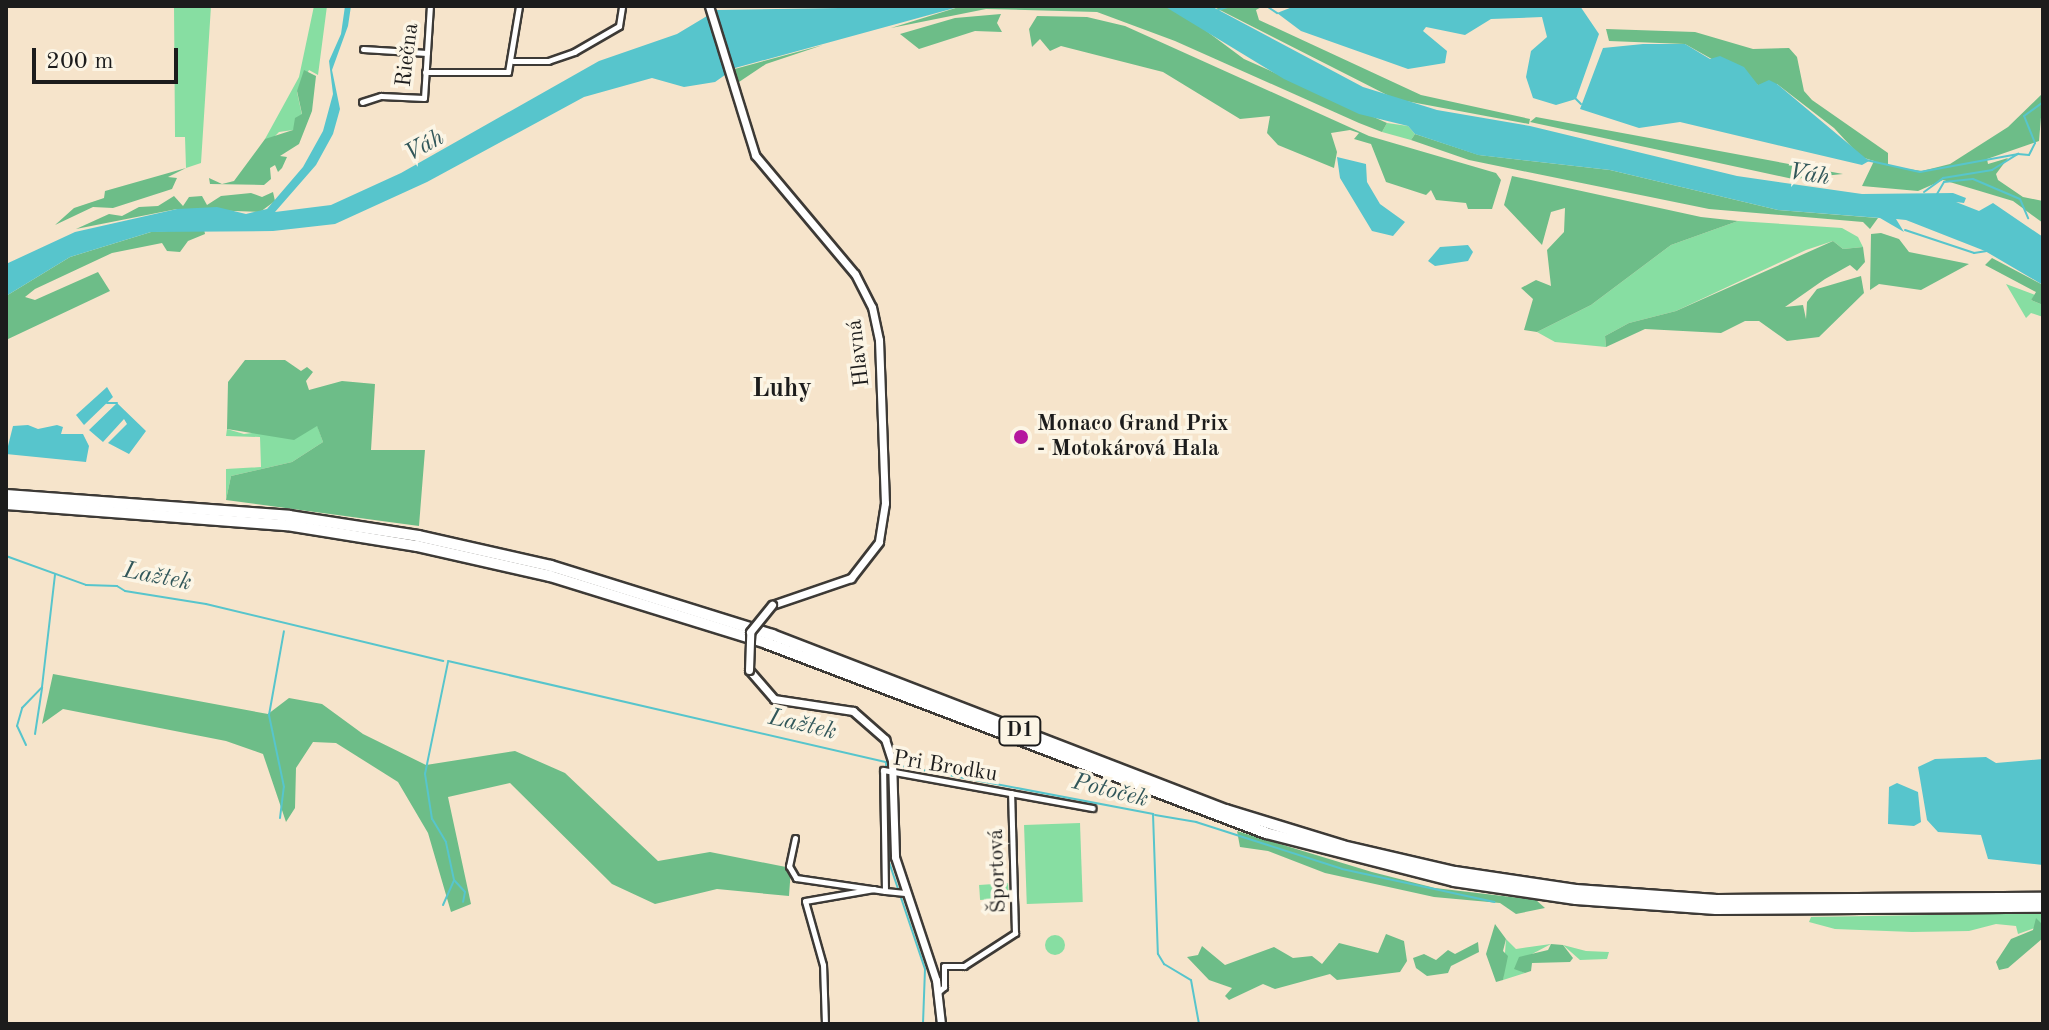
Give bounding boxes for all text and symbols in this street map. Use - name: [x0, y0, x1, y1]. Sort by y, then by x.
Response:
- street label: Riečna: [391, 22, 425, 88]
- scale bar: [36, 32, 182, 82]
- text: 200 m: [46, 50, 114, 74]
- water label: Váh: [400, 124, 450, 170]
- water label: Váh: [1786, 159, 1832, 193]
- street label: Hlavná: [842, 318, 876, 388]
- district label: Luhy: [752, 374, 812, 406]
- place label: Monaco Grand Prix - Motokárová Hala: [1037, 411, 1228, 462]
- marker: Monaco Grand Prix - Motokárová Hala: [1012, 428, 1030, 446]
- water label: Lažtek: [120, 557, 194, 599]
- water label: Lažtek: [765, 704, 839, 748]
- road number: D1: [998, 715, 1042, 747]
- street label: Pri Brodku: [891, 746, 999, 788]
- water label: Potoček: [1069, 769, 1151, 815]
- street label: Športová: [983, 828, 1013, 914]

